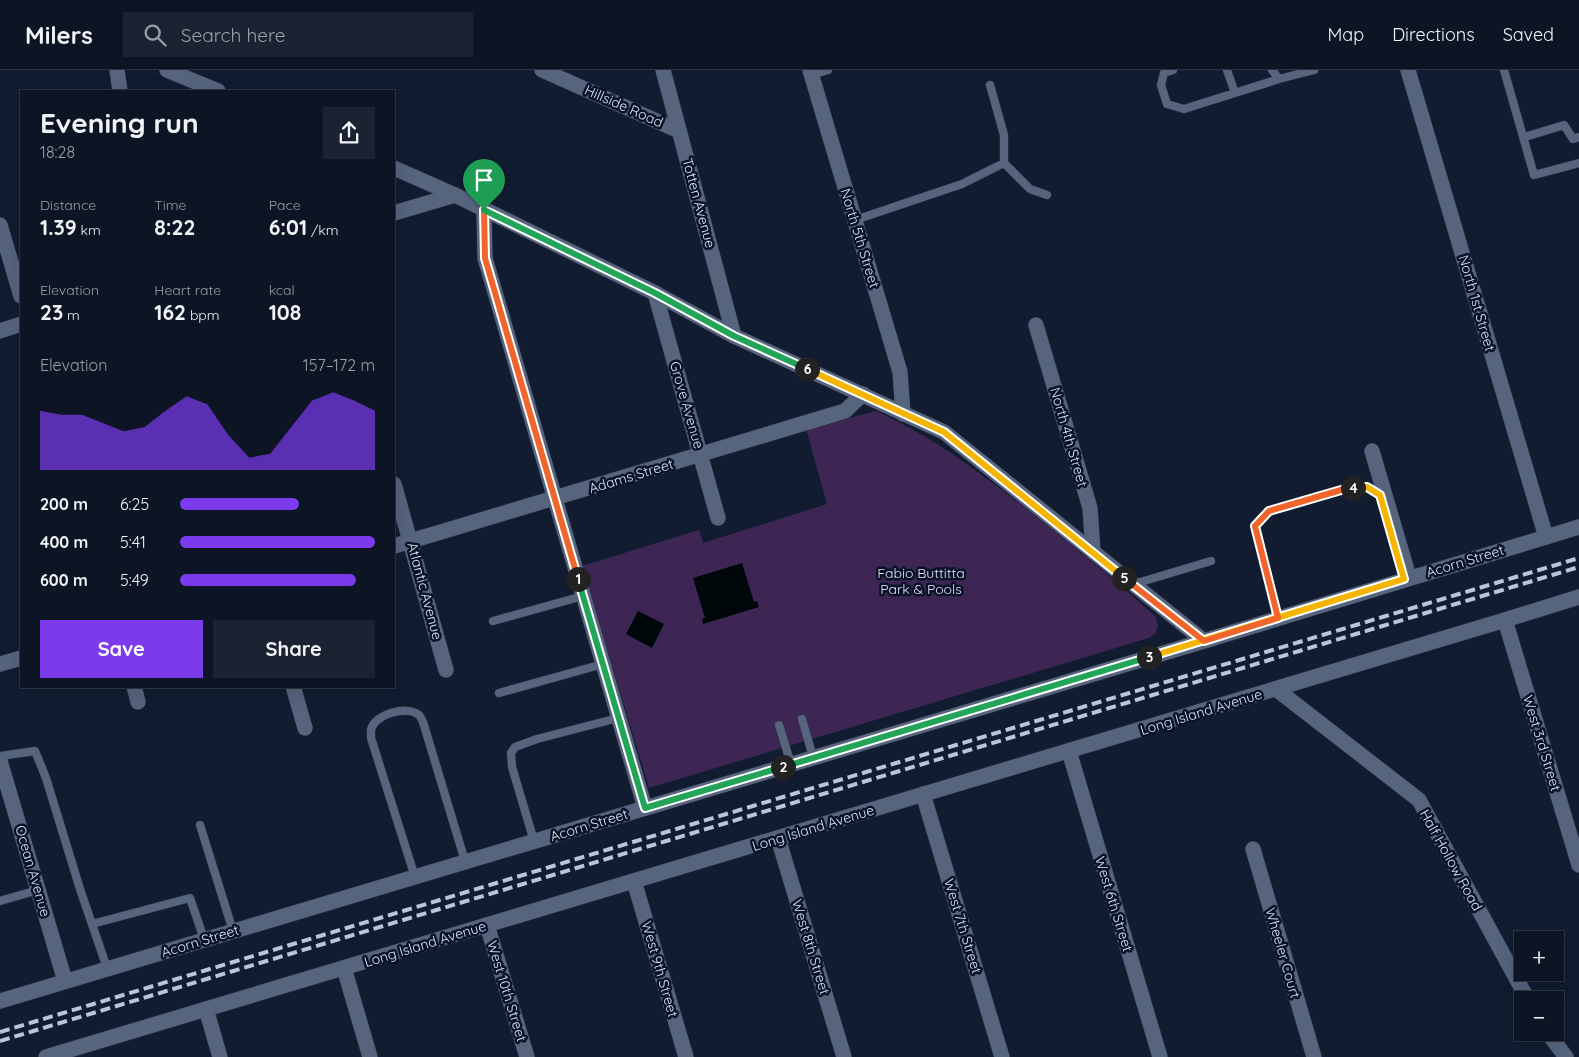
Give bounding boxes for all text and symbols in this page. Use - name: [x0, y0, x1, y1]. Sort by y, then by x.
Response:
- search box: [123, 12, 473, 57]
- text: Milers: [25, 20, 93, 50]
- icon: search: [141, 21, 169, 49]
- text: Search here: [181, 23, 286, 47]
- text: Map: [1327, 23, 1364, 46]
- text: Directions: [1392, 23, 1475, 46]
- text: Saved: [1503, 23, 1554, 46]
- street label: Hillside Road: [582, 81, 666, 131]
- text: Evening run: [40, 105, 199, 140]
- button: share: [323, 107, 375, 159]
- text: 18:28: [40, 142, 75, 162]
- street label: Totten Avenue: [678, 156, 720, 250]
- pin: [463, 159, 505, 210]
- icon: arrive: [470, 166, 498, 194]
- street label: North 5th Street: [836, 186, 884, 290]
- text: Distance: [40, 196, 96, 214]
- text: Time: [154, 196, 186, 214]
- text: Pace: [269, 196, 301, 214]
- text: 1.39: [40, 214, 77, 240]
- text: 8:22: [154, 214, 195, 240]
- text: 6:01: [269, 214, 307, 240]
- text: km: [77, 221, 101, 239]
- text: /km: [307, 221, 338, 239]
- street label: North 1st Street: [1455, 253, 1499, 353]
- text: Elevation: [40, 281, 99, 299]
- text: Heart rate: [154, 281, 221, 299]
- text: kcal: [269, 281, 295, 299]
- text: 23: [40, 299, 63, 325]
- text: 162: [154, 299, 186, 325]
- text: 108: [269, 299, 301, 325]
- text: m: [63, 306, 80, 324]
- text: bpm: [186, 306, 220, 324]
- text: Elevation: [40, 355, 107, 375]
- text: 157–172 m: [303, 355, 375, 375]
- pin: 6: [794, 356, 820, 382]
- street label: Grove Avenue: [666, 359, 708, 451]
- text: 6: [804, 360, 811, 378]
- street label: North 4th Street: [1046, 385, 1092, 489]
- street label: Adams Street: [587, 455, 676, 497]
- pin: 4: [1340, 476, 1366, 500]
- text: 4: [1349, 479, 1358, 497]
- text: 200 m: [40, 494, 88, 514]
- text: 6:25: [120, 494, 149, 514]
- text: 400 m: [40, 532, 88, 552]
- text: 5:41: [120, 532, 146, 552]
- street label: Atlantic Avenue: [403, 540, 447, 642]
- street label: Acorn Street: [1424, 541, 1506, 581]
- park label: Fabio Buttitta Park & Pools: [877, 564, 965, 598]
- pin: 1: [566, 566, 590, 592]
- pin: 5: [1112, 566, 1136, 590]
- text: 5: [1120, 569, 1129, 587]
- text: 600 m: [40, 570, 88, 590]
- text: 5:49: [120, 570, 149, 590]
- text: 1: [576, 570, 581, 588]
- button: Save: [40, 620, 203, 678]
- button: Share: [213, 620, 375, 678]
- pin: 3: [1136, 644, 1162, 670]
- text: 3: [1146, 648, 1153, 666]
- street label: Long Island Avenue: [1138, 685, 1264, 739]
- street label: West 3rd Street: [1519, 693, 1565, 793]
- pin: 2: [770, 754, 796, 780]
- text: 2: [780, 758, 787, 776]
- street label: Long Island Avenue: [750, 801, 876, 855]
- street label: Acorn Street: [548, 805, 630, 845]
- street label: Half Hollow Road: [1416, 806, 1486, 914]
- street label: Ocean Avenue: [11, 823, 55, 919]
- street label: West 6th Street: [1091, 854, 1137, 954]
- street label: West 7th Street: [940, 876, 986, 976]
- street label: West 8th Street: [788, 897, 834, 997]
- street label: Wheeler Court: [1262, 906, 1305, 1001]
- street label: Long Island Avenue: [362, 917, 488, 971]
- street label: West 9th Street: [638, 919, 682, 1019]
- street label: Acorn Street: [159, 921, 241, 961]
- map controls: [1514, 931, 1564, 1041]
- button: +: [1514, 931, 1564, 981]
- street label: West 10th Street: [483, 938, 531, 1044]
- button: −: [1514, 991, 1564, 1041]

